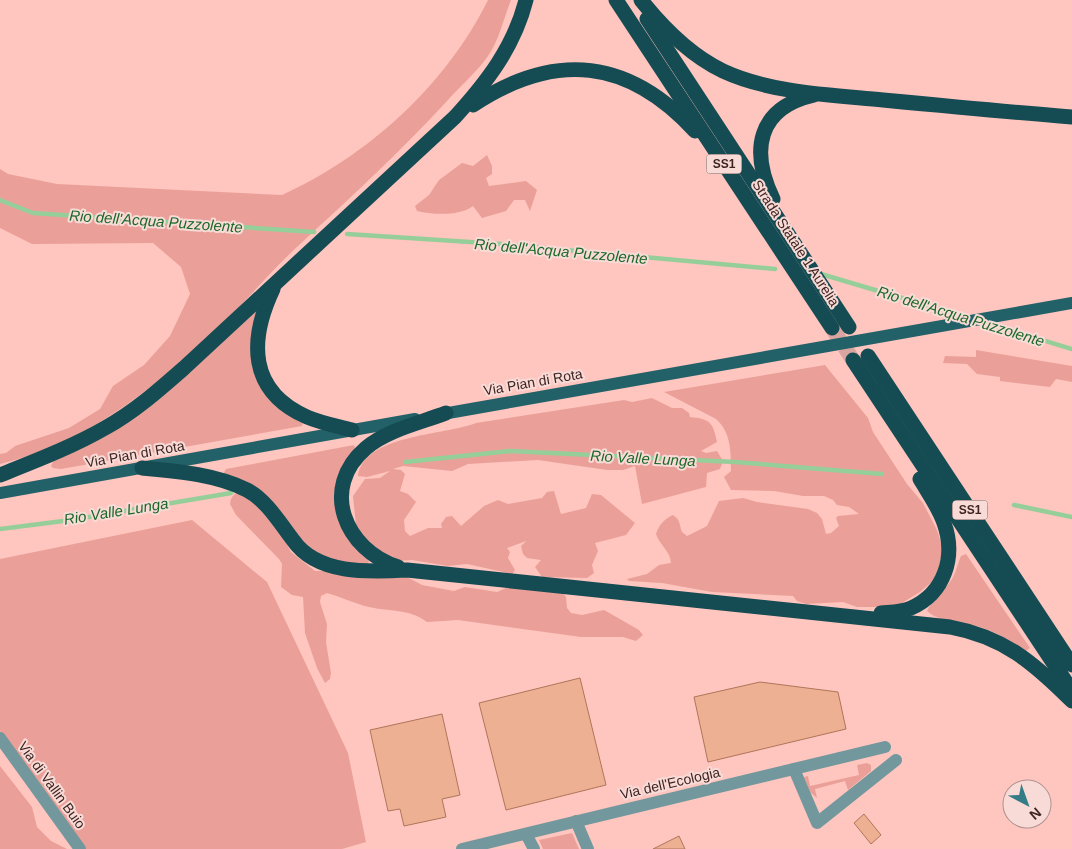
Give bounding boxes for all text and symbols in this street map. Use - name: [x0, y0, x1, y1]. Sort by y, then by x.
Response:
- road number: SS1: [706, 154, 742, 173]
- street label: Strada Statale 1 Aurelia: [749, 177, 843, 309]
- water label: Rio dell'Acqua Puzzolente: [69, 206, 243, 236]
- water label: Rio dell'Acqua Puzzolente: [474, 235, 648, 267]
- water label: Rio dell'Acqua Puzzolente: [875, 282, 1047, 350]
- street label: Via Pian di Rota: [482, 365, 584, 399]
- street label: Via Pian di Rota: [84, 437, 186, 471]
- water label: Rio Valle Lunga: [590, 447, 696, 469]
- water label: Rio Valle Lunga: [63, 494, 169, 528]
- road number: SS1: [952, 500, 988, 520]
- street label: Via di Vallin Buio: [15, 738, 89, 832]
- street label: Via dell'Ecologia: [618, 764, 722, 802]
- north arrow: [1002, 779, 1052, 829]
- text: N: [1026, 804, 1045, 823]

